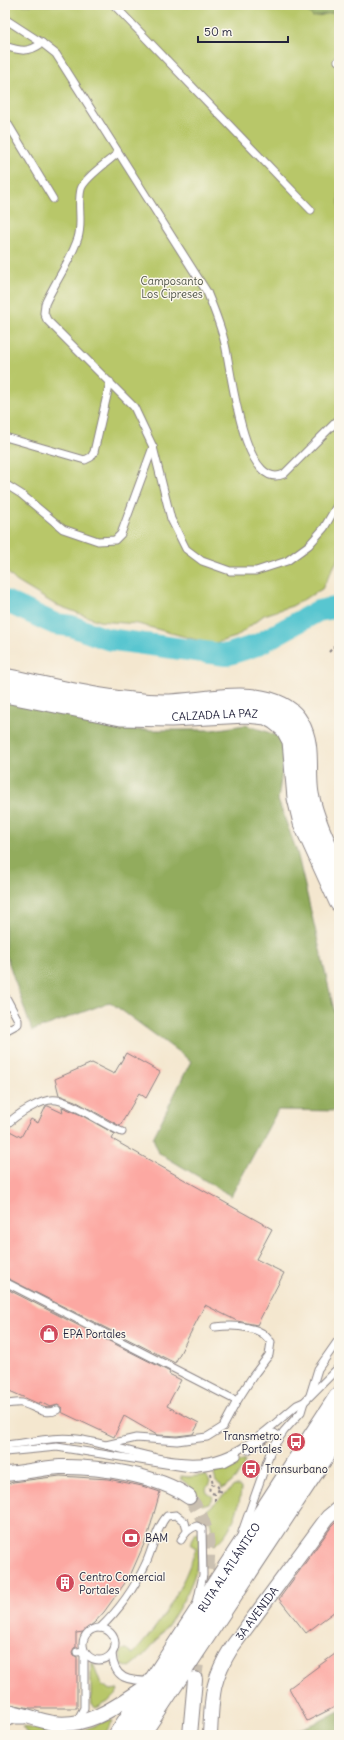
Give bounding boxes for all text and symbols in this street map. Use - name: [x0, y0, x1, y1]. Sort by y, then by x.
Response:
- scale bar: [198, 18, 288, 44]
- text: 50 m: [204, 24, 233, 39]
- park label: Camposanto Los Cipreses: [141, 274, 203, 301]
- street label: CALZADA LA PAZ: [171, 706, 258, 724]
- shop icon: EPA Portales: [38, 1323, 60, 1345]
- place label: EPA Portales: [63, 1327, 126, 1341]
- place label: Transmetro: Portales: [223, 1429, 282, 1456]
- bus stop icon: Transmetro: Portales: [285, 1431, 307, 1453]
- bus stop icon: Transurbano: [240, 1458, 262, 1480]
- place label: Transurbano: [265, 1462, 328, 1476]
- street label: RUTA AL ATLÁNTICO: [195, 1520, 263, 1615]
- bank icon: BAM: [120, 1527, 142, 1549]
- place label: BAM: [145, 1531, 168, 1545]
- place label: Centro Comercial Portales: [79, 1570, 165, 1597]
- building icon: Centro Comercial Portales: [54, 1572, 76, 1594]
- street label: 3A AVENIDA: [232, 1584, 281, 1643]

